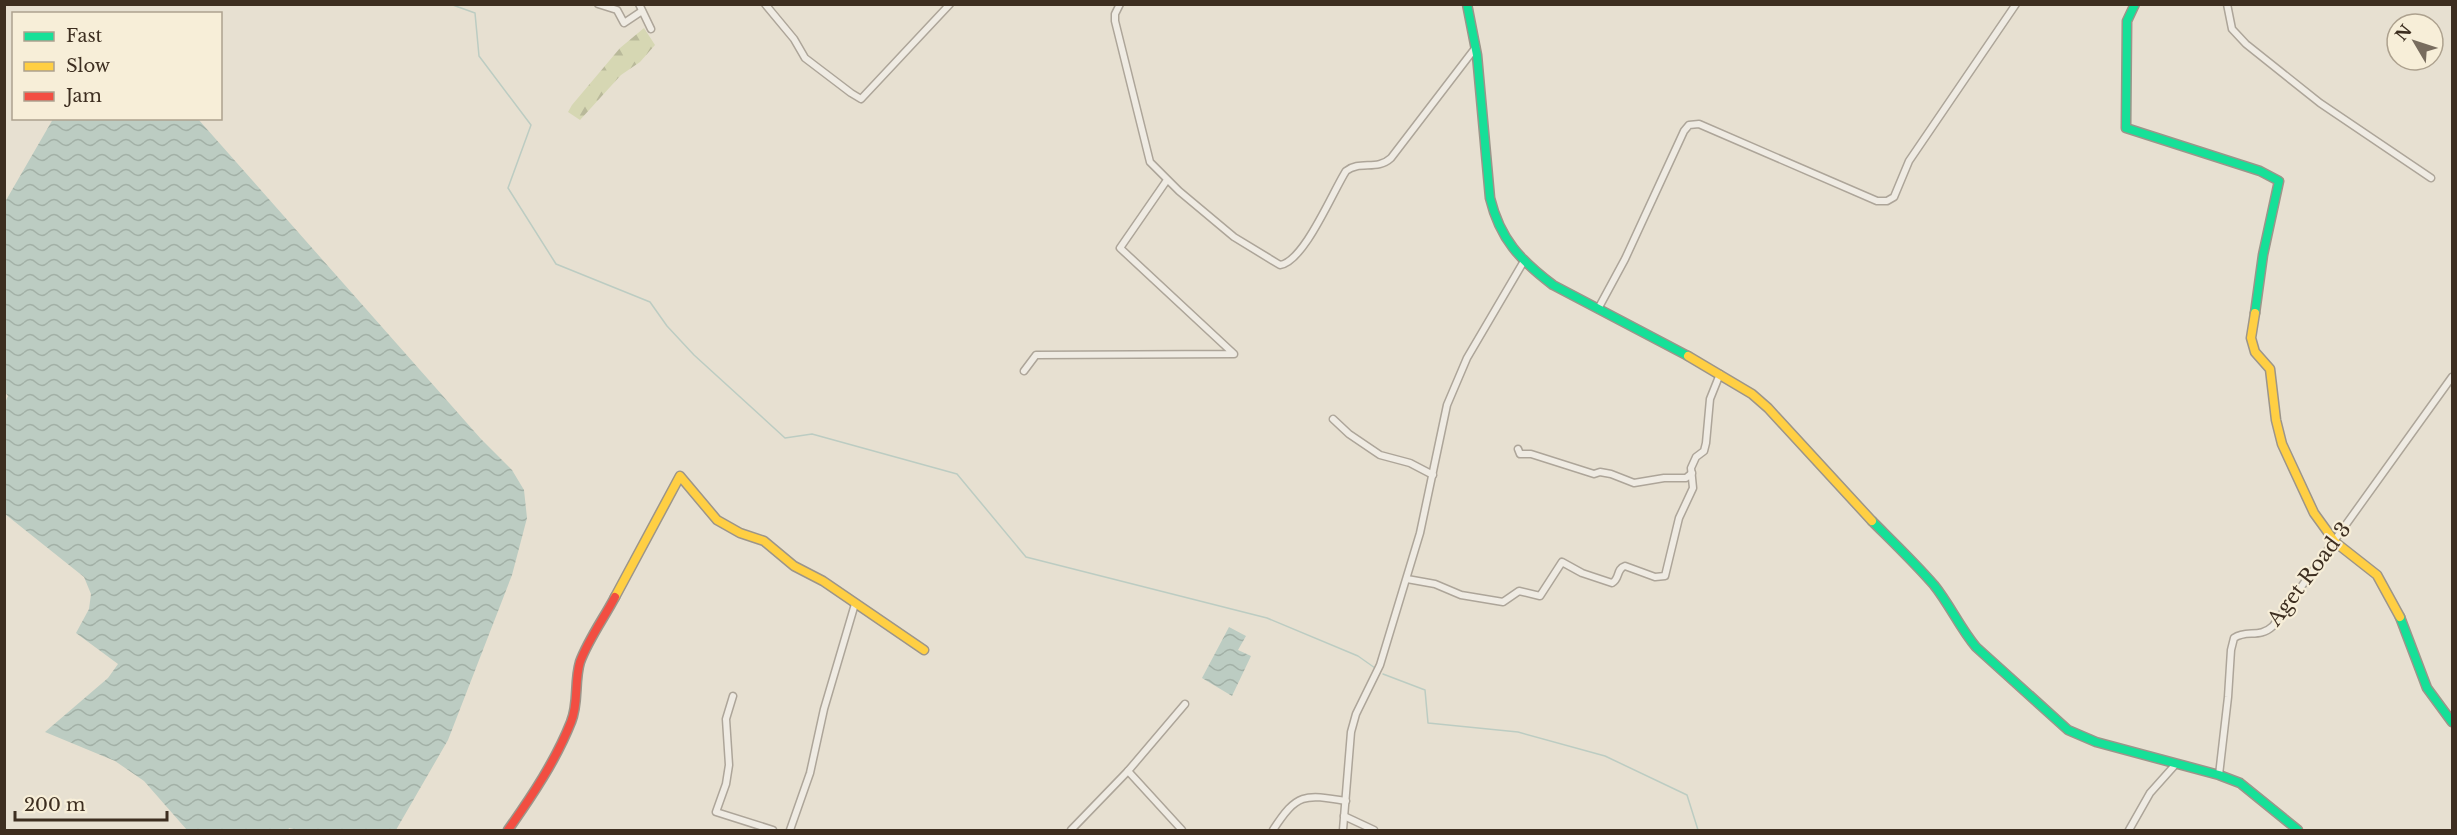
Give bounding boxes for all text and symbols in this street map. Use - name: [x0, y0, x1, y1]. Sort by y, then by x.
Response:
- legend: [12, 12, 222, 120]
- north arrow: [2385, 12, 2445, 72]
- text: N: [2391, 20, 2416, 45]
- text: Fast: [66, 25, 103, 47]
- text: Slow: [66, 55, 111, 77]
- text: Jam: [64, 85, 102, 107]
- street label: Aget Road 3: [2262, 518, 2356, 631]
- scale bar: [15, 784, 166, 822]
- text: 200 m: [24, 794, 85, 816]

